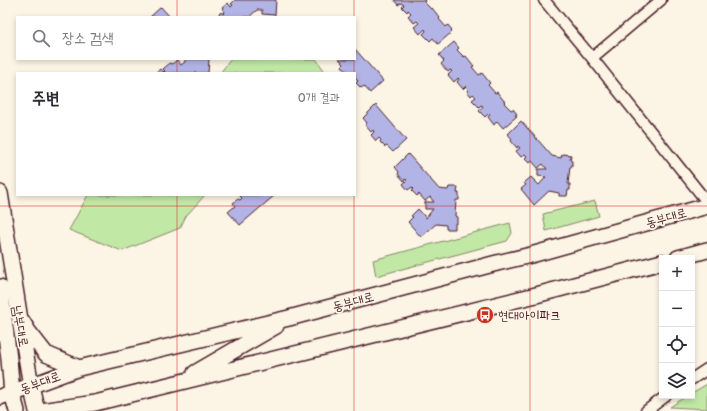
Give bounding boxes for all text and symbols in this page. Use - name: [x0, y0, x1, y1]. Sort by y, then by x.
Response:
- search box: [16, 16, 356, 60]
- icon: search: [30, 27, 52, 49]
- text: 장소 검색: [62, 29, 114, 47]
- text: 주변: [32, 88, 59, 108]
- text: 0개 결과: [298, 90, 340, 105]
- street label: 동부대로: [644, 205, 688, 230]
- map controls: [659, 255, 695, 399]
- button: +: [659, 255, 695, 291]
- street label: 동부대로: [331, 289, 375, 314]
- button: −: [659, 291, 695, 327]
- street label: 남부대로: [9, 304, 32, 348]
- bus stop icon: 현대아이파크: [475, 305, 495, 325]
- place label: 현대아이파크: [498, 308, 561, 323]
- button: locate: [659, 327, 695, 363]
- button: layers: [659, 363, 695, 399]
- street label: 동부대로: [18, 368, 62, 397]

